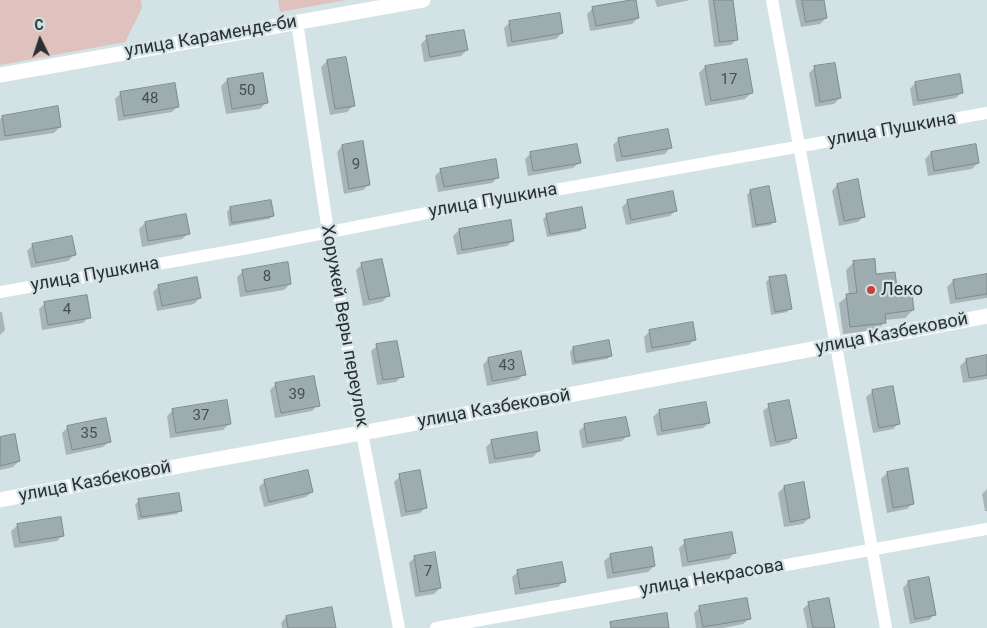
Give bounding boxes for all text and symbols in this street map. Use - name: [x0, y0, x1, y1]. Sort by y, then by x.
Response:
- street label: улица Караменде-би: [123, 11, 299, 63]
- north arrow: [15, 15, 65, 65]
- text: С: [34, 17, 44, 33]
- house number: 17: [721, 71, 737, 89]
- house number: 50: [239, 82, 255, 100]
- house number: 48: [142, 90, 158, 108]
- street label: улица Пушкина: [826, 108, 958, 152]
- house number: 9: [352, 156, 360, 174]
- street label: улица Пушкина: [427, 179, 559, 223]
- street label: Хоружей Веры переулок: [316, 223, 372, 429]
- street label: улица Пушкина: [29, 253, 161, 297]
- house number: 8: [263, 268, 271, 286]
- place label: Леко: [881, 279, 923, 301]
- marker: Леко: [865, 284, 877, 296]
- house number: 4: [63, 301, 71, 319]
- street label: улица Казбековой: [814, 309, 970, 359]
- house number: 43: [499, 357, 515, 375]
- street label: улица Казбековой: [416, 385, 572, 433]
- house number: 39: [289, 386, 305, 404]
- house number: 37: [193, 407, 209, 425]
- house number: 35: [81, 425, 97, 443]
- street label: улица Казбековой: [17, 457, 173, 507]
- street label: улица Некрасова: [638, 555, 786, 601]
- house number: 7: [424, 563, 432, 581]

